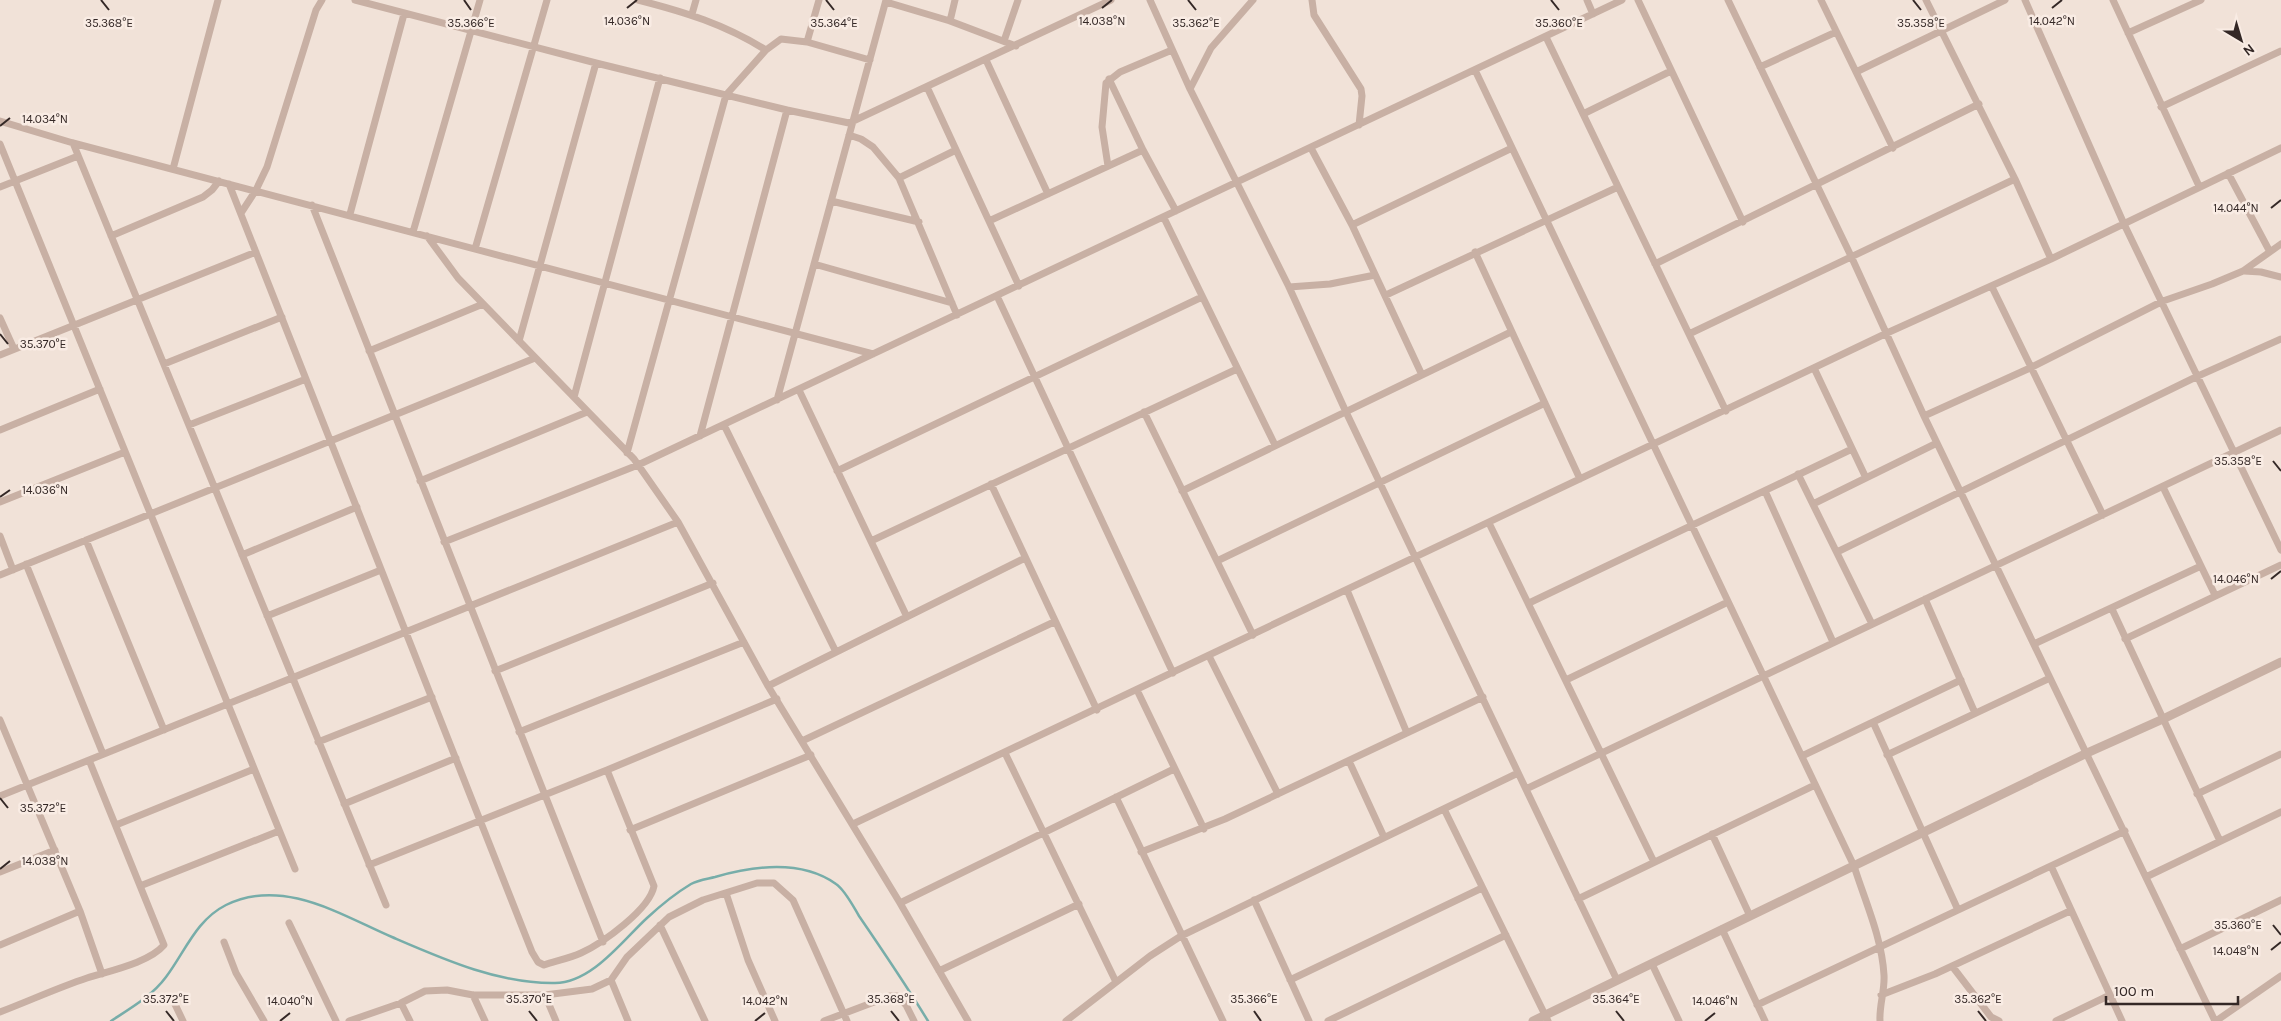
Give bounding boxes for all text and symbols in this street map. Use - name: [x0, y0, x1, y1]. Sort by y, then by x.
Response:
- text: 14.036°N: [604, 14, 650, 28]
- text: 14.038°N: [1079, 14, 1125, 28]
- text: 14.042°N: [2029, 14, 2075, 28]
- north arrow: [2216, 15, 2266, 65]
- text: 35.368°E: [85, 16, 133, 30]
- text: 35.366°E: [447, 16, 495, 30]
- text: 35.364°E: [810, 16, 858, 30]
- text: 35.362°E: [1172, 16, 1220, 30]
- text: 35.360°E: [1535, 16, 1583, 30]
- text: 35.358°E: [1897, 16, 1945, 30]
- text: N: [2240, 40, 2258, 60]
- text: 14.034°N: [22, 112, 68, 126]
- text: 14.044°N: [2213, 201, 2259, 215]
- text: 35.370°E: [20, 337, 66, 351]
- text: 35.358°E: [2214, 454, 2262, 468]
- text: 14.036°N: [22, 483, 68, 497]
- text: 14.046°N: [2213, 572, 2259, 586]
- text: 35.372°E: [20, 801, 66, 815]
- text: 14.038°N: [22, 854, 68, 868]
- text: 35.360°E: [2214, 918, 2262, 932]
- text: 14.048°N: [2213, 944, 2259, 958]
- scale bar: [2106, 974, 2238, 1006]
- text: 100 m: [2114, 982, 2154, 1000]
- text: 35.372°E: [143, 992, 189, 1006]
- text: 35.370°E: [506, 992, 552, 1006]
- text: 35.368°E: [867, 992, 915, 1006]
- text: 35.366°E: [1230, 992, 1278, 1006]
- text: 35.364°E: [1592, 992, 1640, 1006]
- text: 35.362°E: [1954, 992, 2002, 1006]
- text: 14.040°N: [267, 994, 313, 1008]
- text: 14.042°N: [742, 994, 788, 1008]
- text: 14.046°N: [1692, 994, 1738, 1008]

